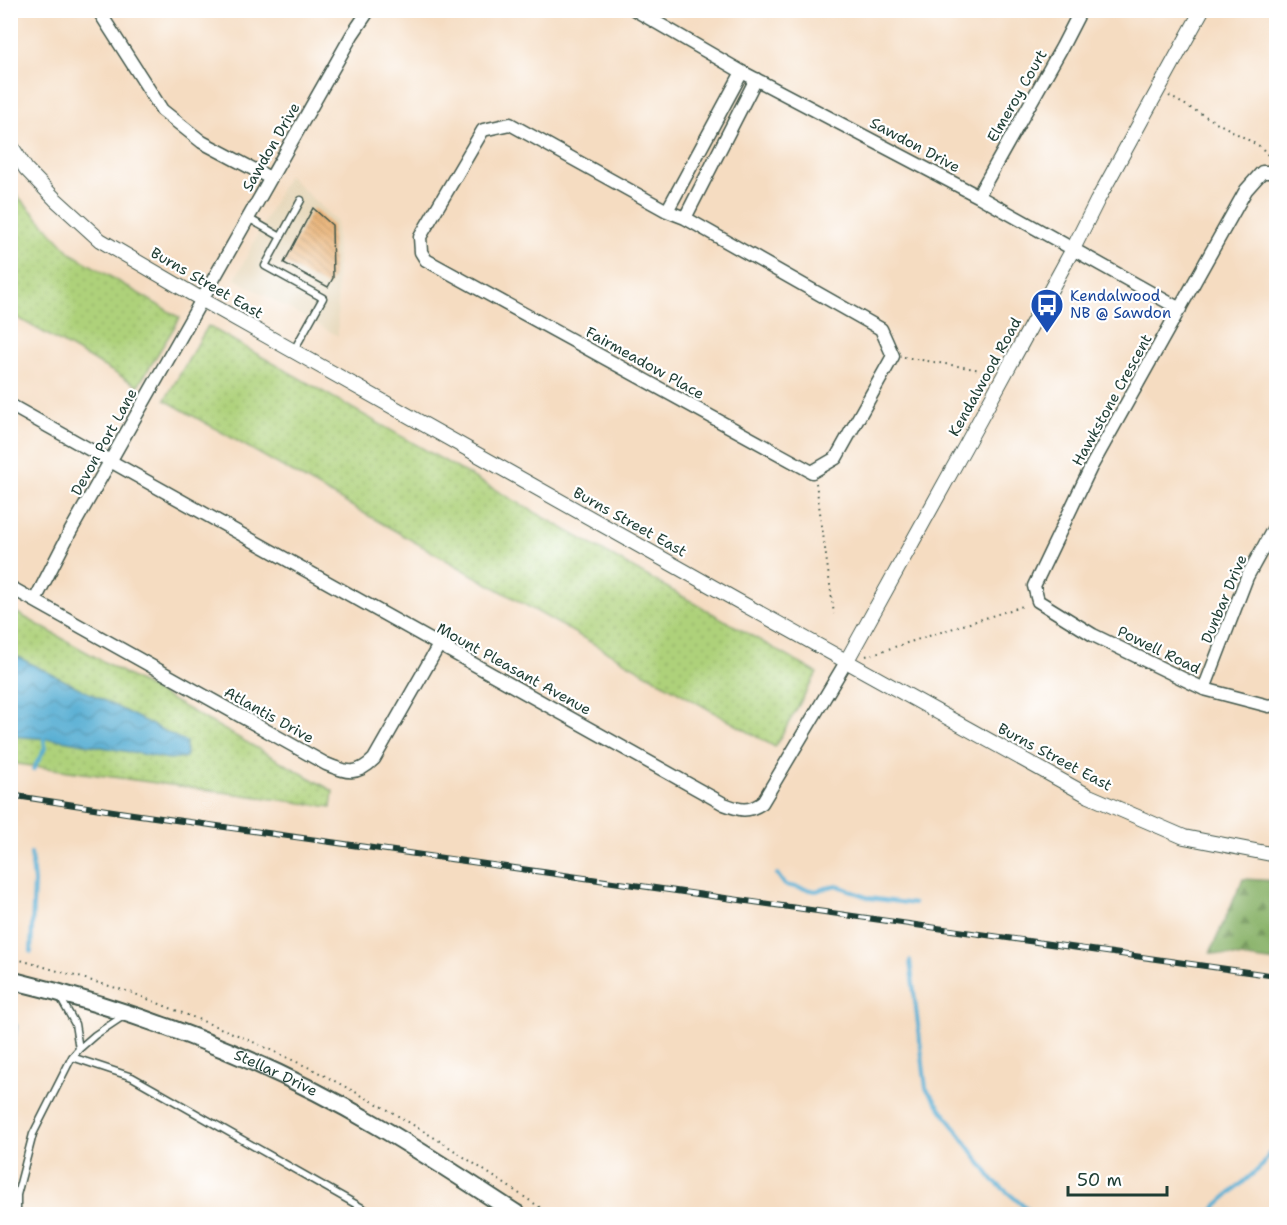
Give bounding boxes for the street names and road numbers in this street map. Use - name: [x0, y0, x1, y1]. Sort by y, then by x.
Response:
- street label: Elmeroy Court: [982, 46, 1052, 146]
- street label: Sawdon Drive: [237, 99, 305, 195]
- street label: Sawdon Drive: [866, 113, 964, 177]
- street label: Burns Street East: [147, 243, 267, 323]
- street label: Kendalwood Road: [944, 314, 1026, 440]
- street label: Fairmeadow Place: [582, 322, 708, 404]
- street label: Hawkstone Crescent: [1067, 331, 1157, 469]
- street label: Devon Port Lane: [66, 385, 142, 499]
- street label: Burns Street East: [570, 483, 690, 561]
- street label: Dunbar Drive: [1196, 552, 1252, 646]
- street label: Mount Pleasant Avenue: [433, 618, 595, 720]
- street label: Powell Road: [1114, 621, 1204, 679]
- street label: Atlantis Drive: [221, 682, 317, 748]
- street label: Burns Street East: [994, 718, 1116, 796]
- street label: Stellar Drive: [231, 1045, 321, 1101]

